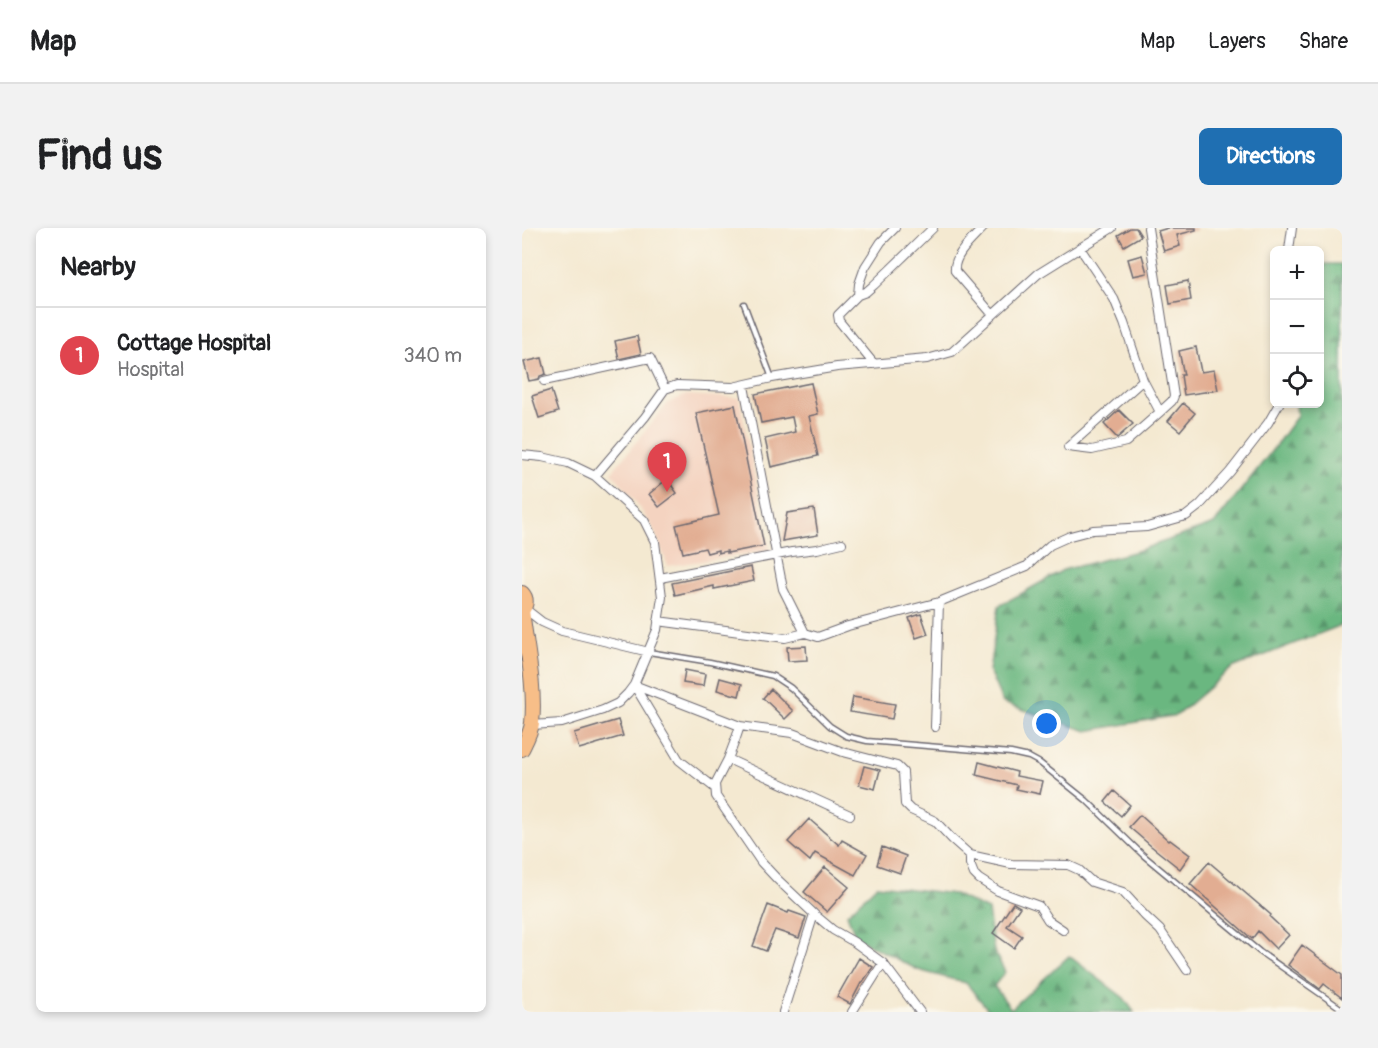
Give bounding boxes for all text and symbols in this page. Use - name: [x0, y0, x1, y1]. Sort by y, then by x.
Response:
- text: Map: [30, 24, 76, 59]
- text: Map: [1140, 28, 1175, 55]
- text: Layers: [1208, 28, 1266, 55]
- text: Share: [1299, 28, 1348, 55]
- button: Directions: [1199, 128, 1342, 185]
- text: Find us: [36, 130, 162, 182]
- map controls: [1270, 246, 1324, 408]
- button: +: [1270, 246, 1324, 300]
- text: Nearby: [60, 251, 136, 283]
- button: −: [1270, 300, 1324, 354]
- text: Cottage Hospital: [117, 329, 271, 357]
- text: 1: [76, 343, 83, 368]
- text: 340 m: [403, 343, 462, 368]
- button: locate: [1270, 354, 1324, 408]
- text: Hospital: [117, 357, 184, 382]
- pin: 1: [648, 442, 686, 492]
- your location: [1032, 709, 1061, 738]

